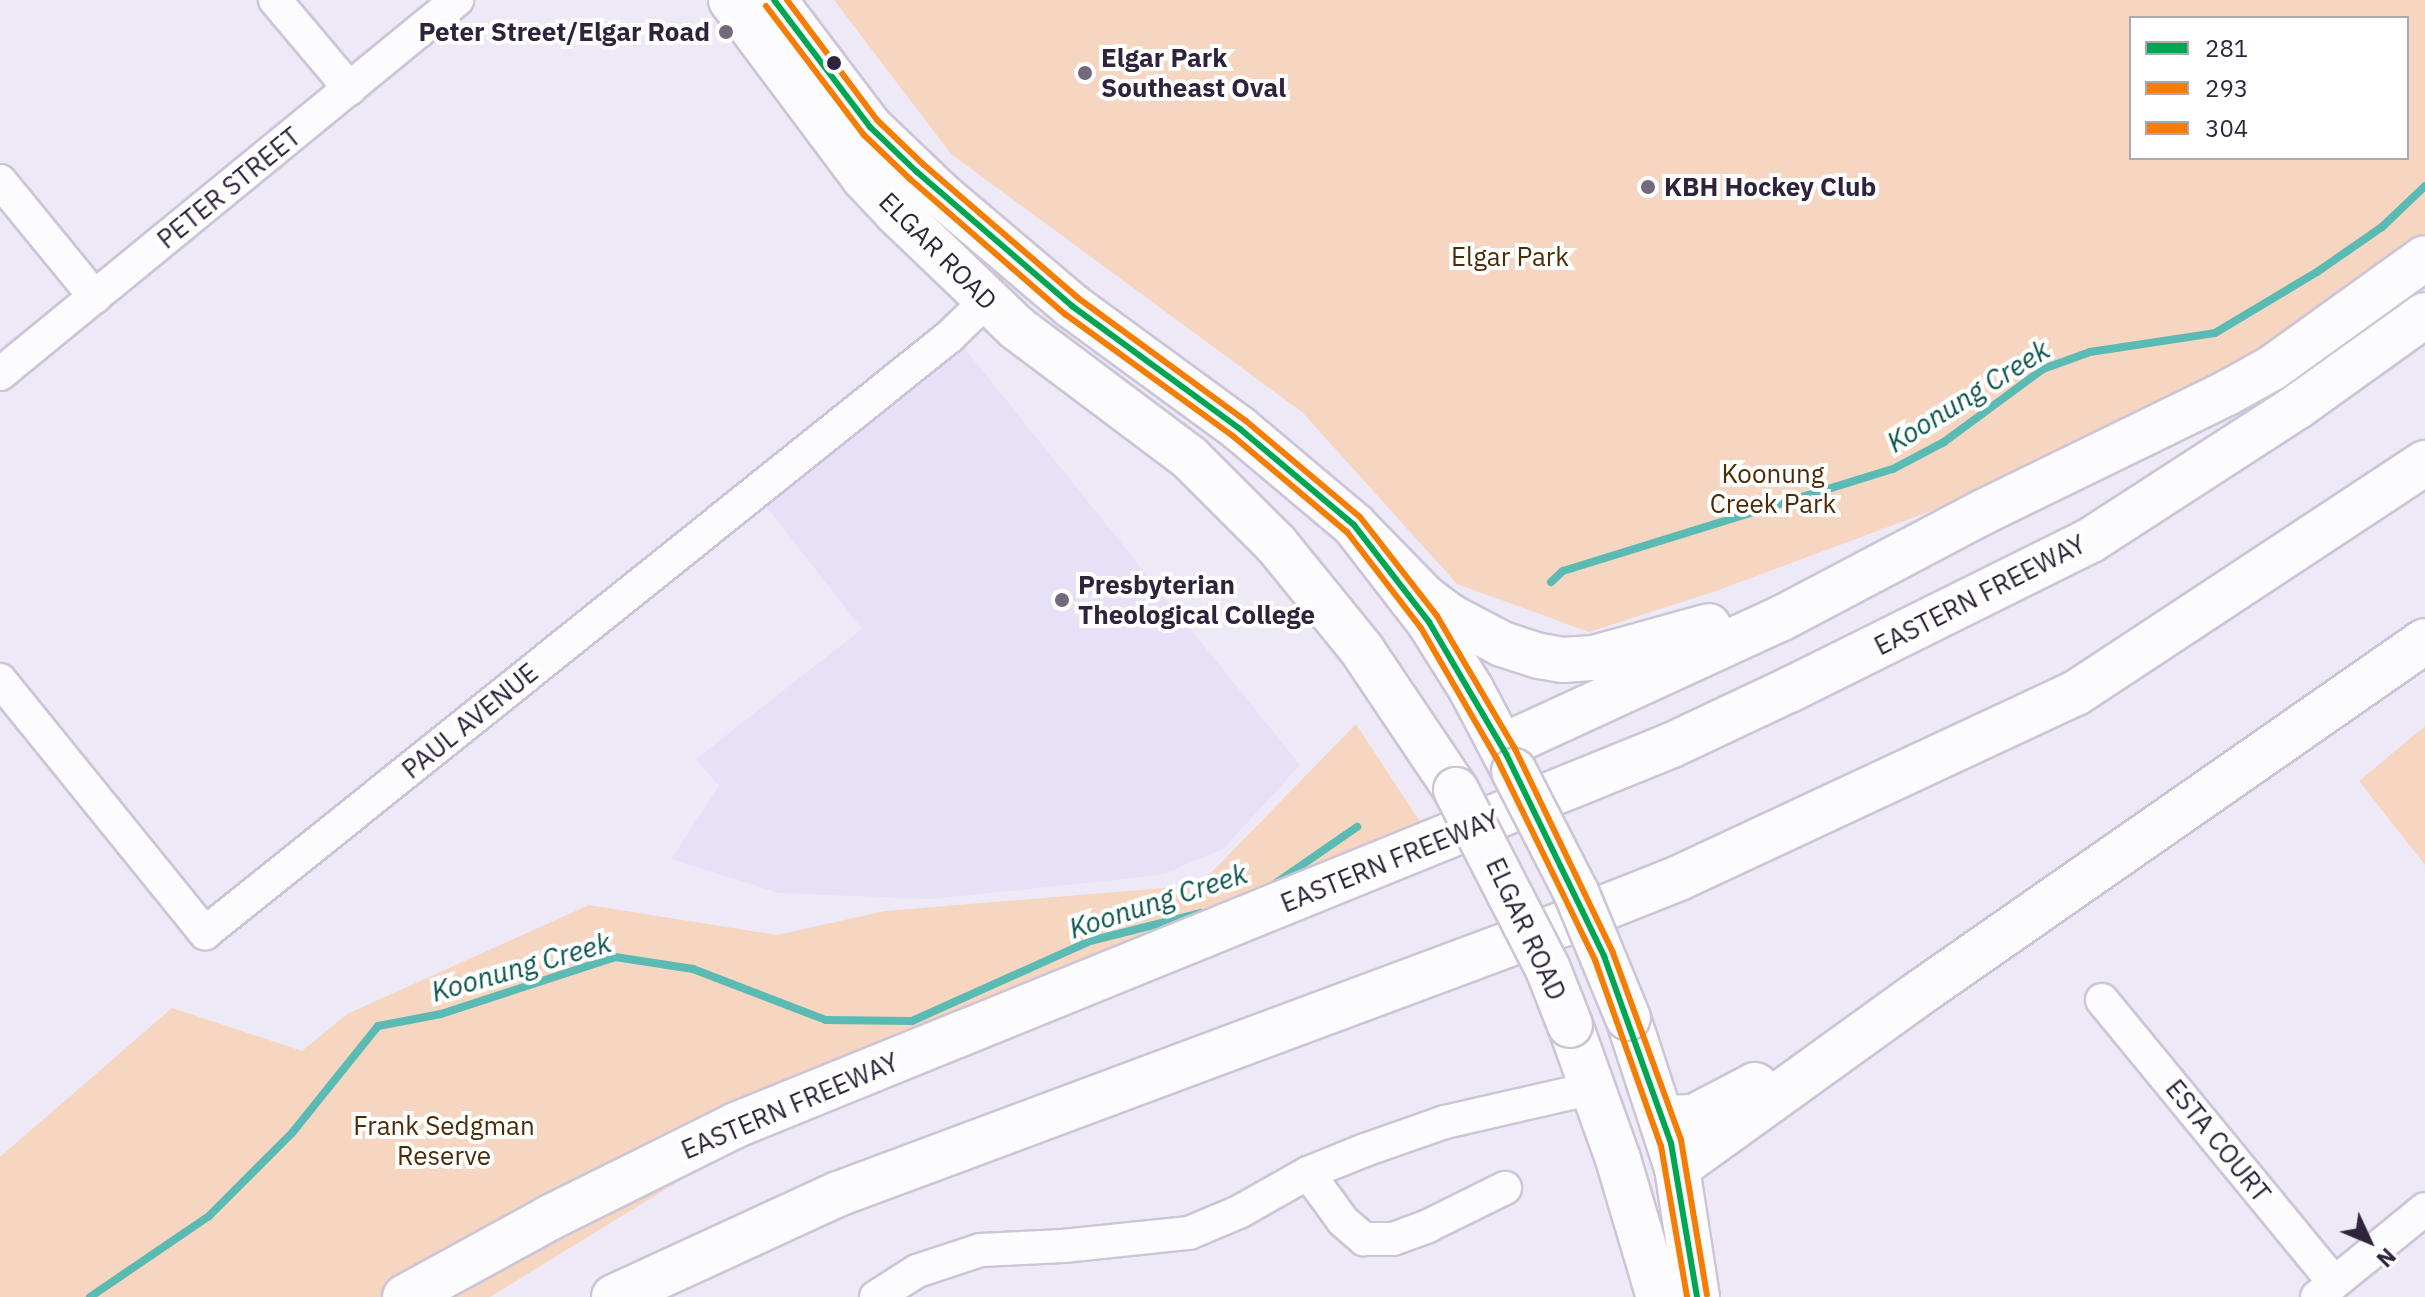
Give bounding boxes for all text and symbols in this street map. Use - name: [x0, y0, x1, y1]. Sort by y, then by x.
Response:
- place label: Peter Street/Elgar Road: [418, 16, 710, 48]
- legend: [2129, 16, 2409, 160]
- marker: Peter Street/Elgar Road: [717, 23, 735, 41]
- text: 281: [2205, 32, 2248, 64]
- place label: Elgar Park Southeast Oval: [1101, 42, 1286, 104]
- unlabelled marker: [826, 55, 842, 71]
- marker: Elgar Park Southeast Oval: [1076, 64, 1094, 82]
- text: 293: [2205, 72, 2248, 104]
- text: 304: [2205, 112, 2248, 144]
- street label: PETER STREET: [151, 121, 307, 255]
- place label: KBH Hockey Club: [1664, 171, 1876, 203]
- marker: KBH Hockey Club: [1639, 178, 1657, 196]
- street label: ELGAR ROAD: [873, 186, 1003, 316]
- park label: Elgar Park: [1451, 241, 1569, 273]
- water label: Koonung Creek: [1881, 333, 2055, 459]
- park label: Koonung Creek Park: [1710, 458, 1836, 520]
- street label: EASTERN FREEWAY: [1869, 528, 2091, 662]
- place label: Presbyterian Theological College: [1078, 569, 1315, 630]
- marker: Presbyterian Theological College: [1053, 591, 1071, 609]
- street label: PAUL AVENUE: [396, 657, 544, 785]
- street label: EASTERN FREEWAY: [1276, 803, 1504, 919]
- street label: ELGAR ROAD: [1479, 853, 1573, 1005]
- water label: Koonung Creek: [1065, 856, 1251, 946]
- water label: Koonung Creek: [427, 925, 615, 1009]
- street label: EASTERN FREEWAY: [677, 1046, 903, 1166]
- street label: ESTA COURT: [2159, 1073, 2277, 1209]
- park label: Frank Sedgman Reserve: [353, 1110, 535, 1172]
- north arrow: [2329, 1201, 2409, 1281]
- text: N: [2371, 1242, 2403, 1274]

